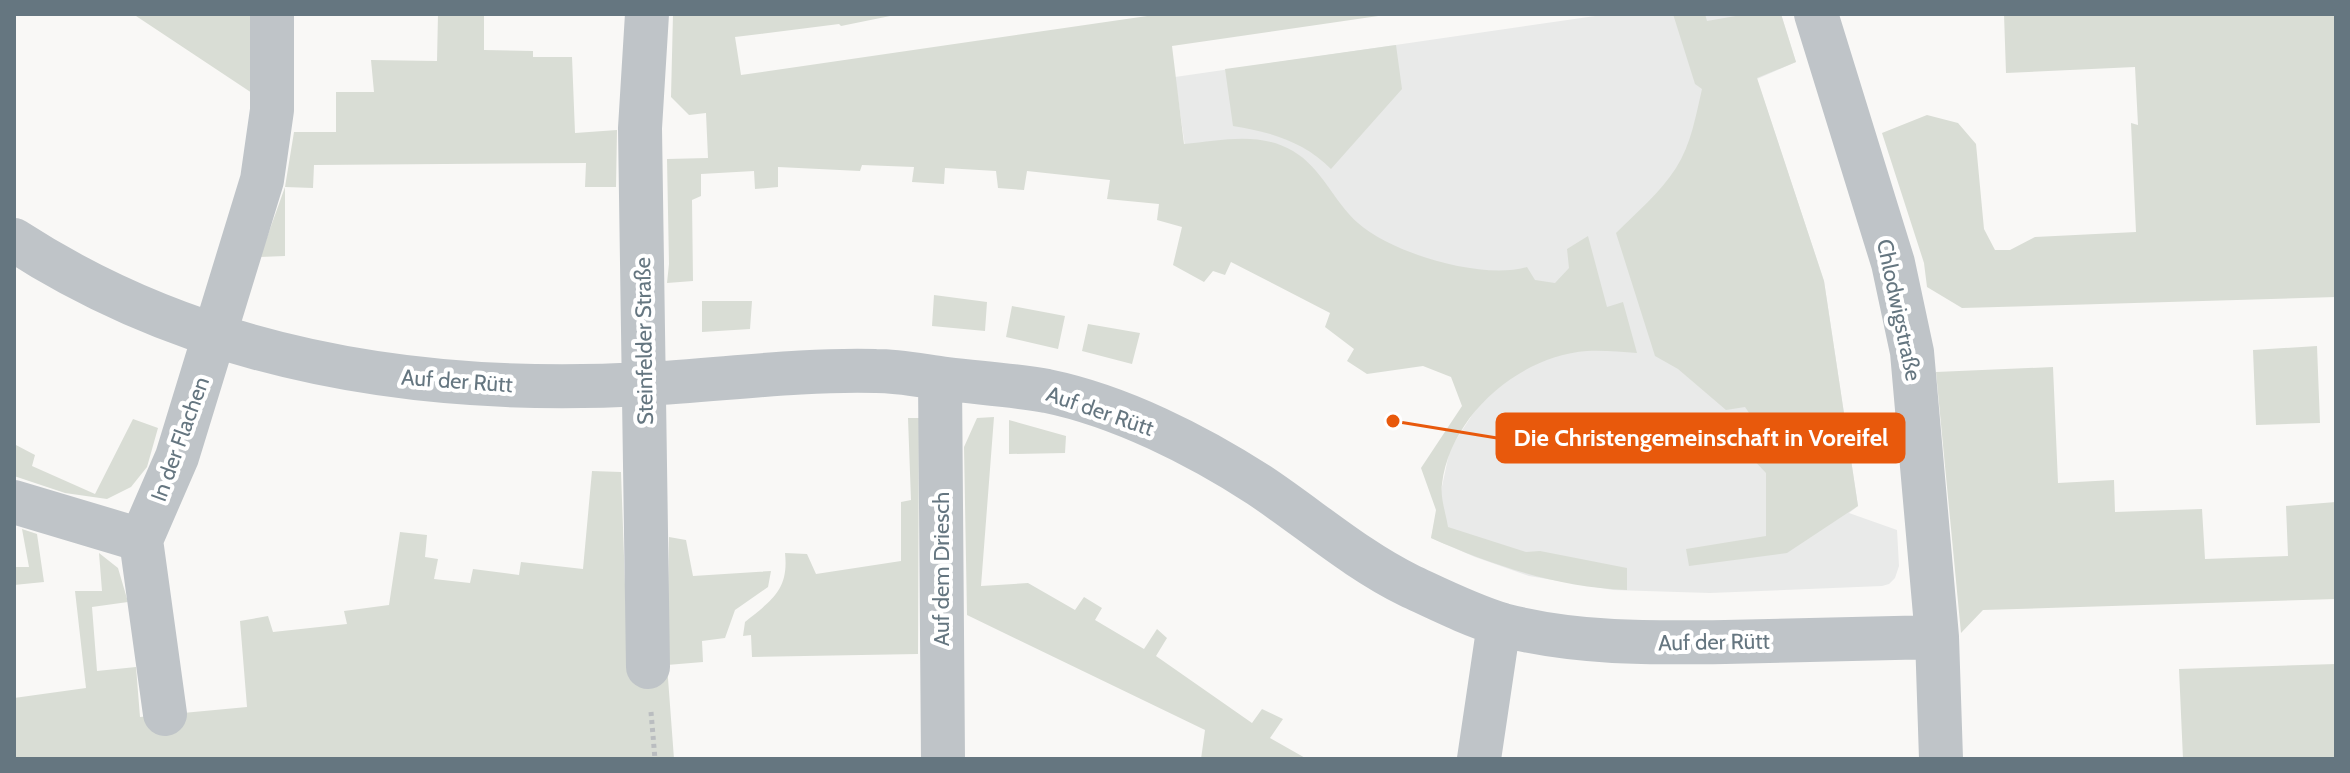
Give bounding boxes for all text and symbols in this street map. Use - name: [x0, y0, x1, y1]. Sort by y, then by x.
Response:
- street label: Chlodwigstraße: [1871, 237, 1927, 383]
- street label: Steinfelder Straße: [629, 257, 659, 425]
- street label: Auf der Rütt: [400, 364, 514, 398]
- street label: In der Flachen: [145, 373, 215, 505]
- street label: Auf der Rütt: [1043, 380, 1158, 442]
- callout: Die Christengemeinschaft in Voreifel: [1497, 414, 1904, 462]
- text: Die Christengemeinschaft in Voreifel: [1514, 423, 1888, 452]
- street label: Auf dem Driesch: [928, 492, 955, 646]
- street label: Auf der Rütt: [1658, 628, 1771, 656]

